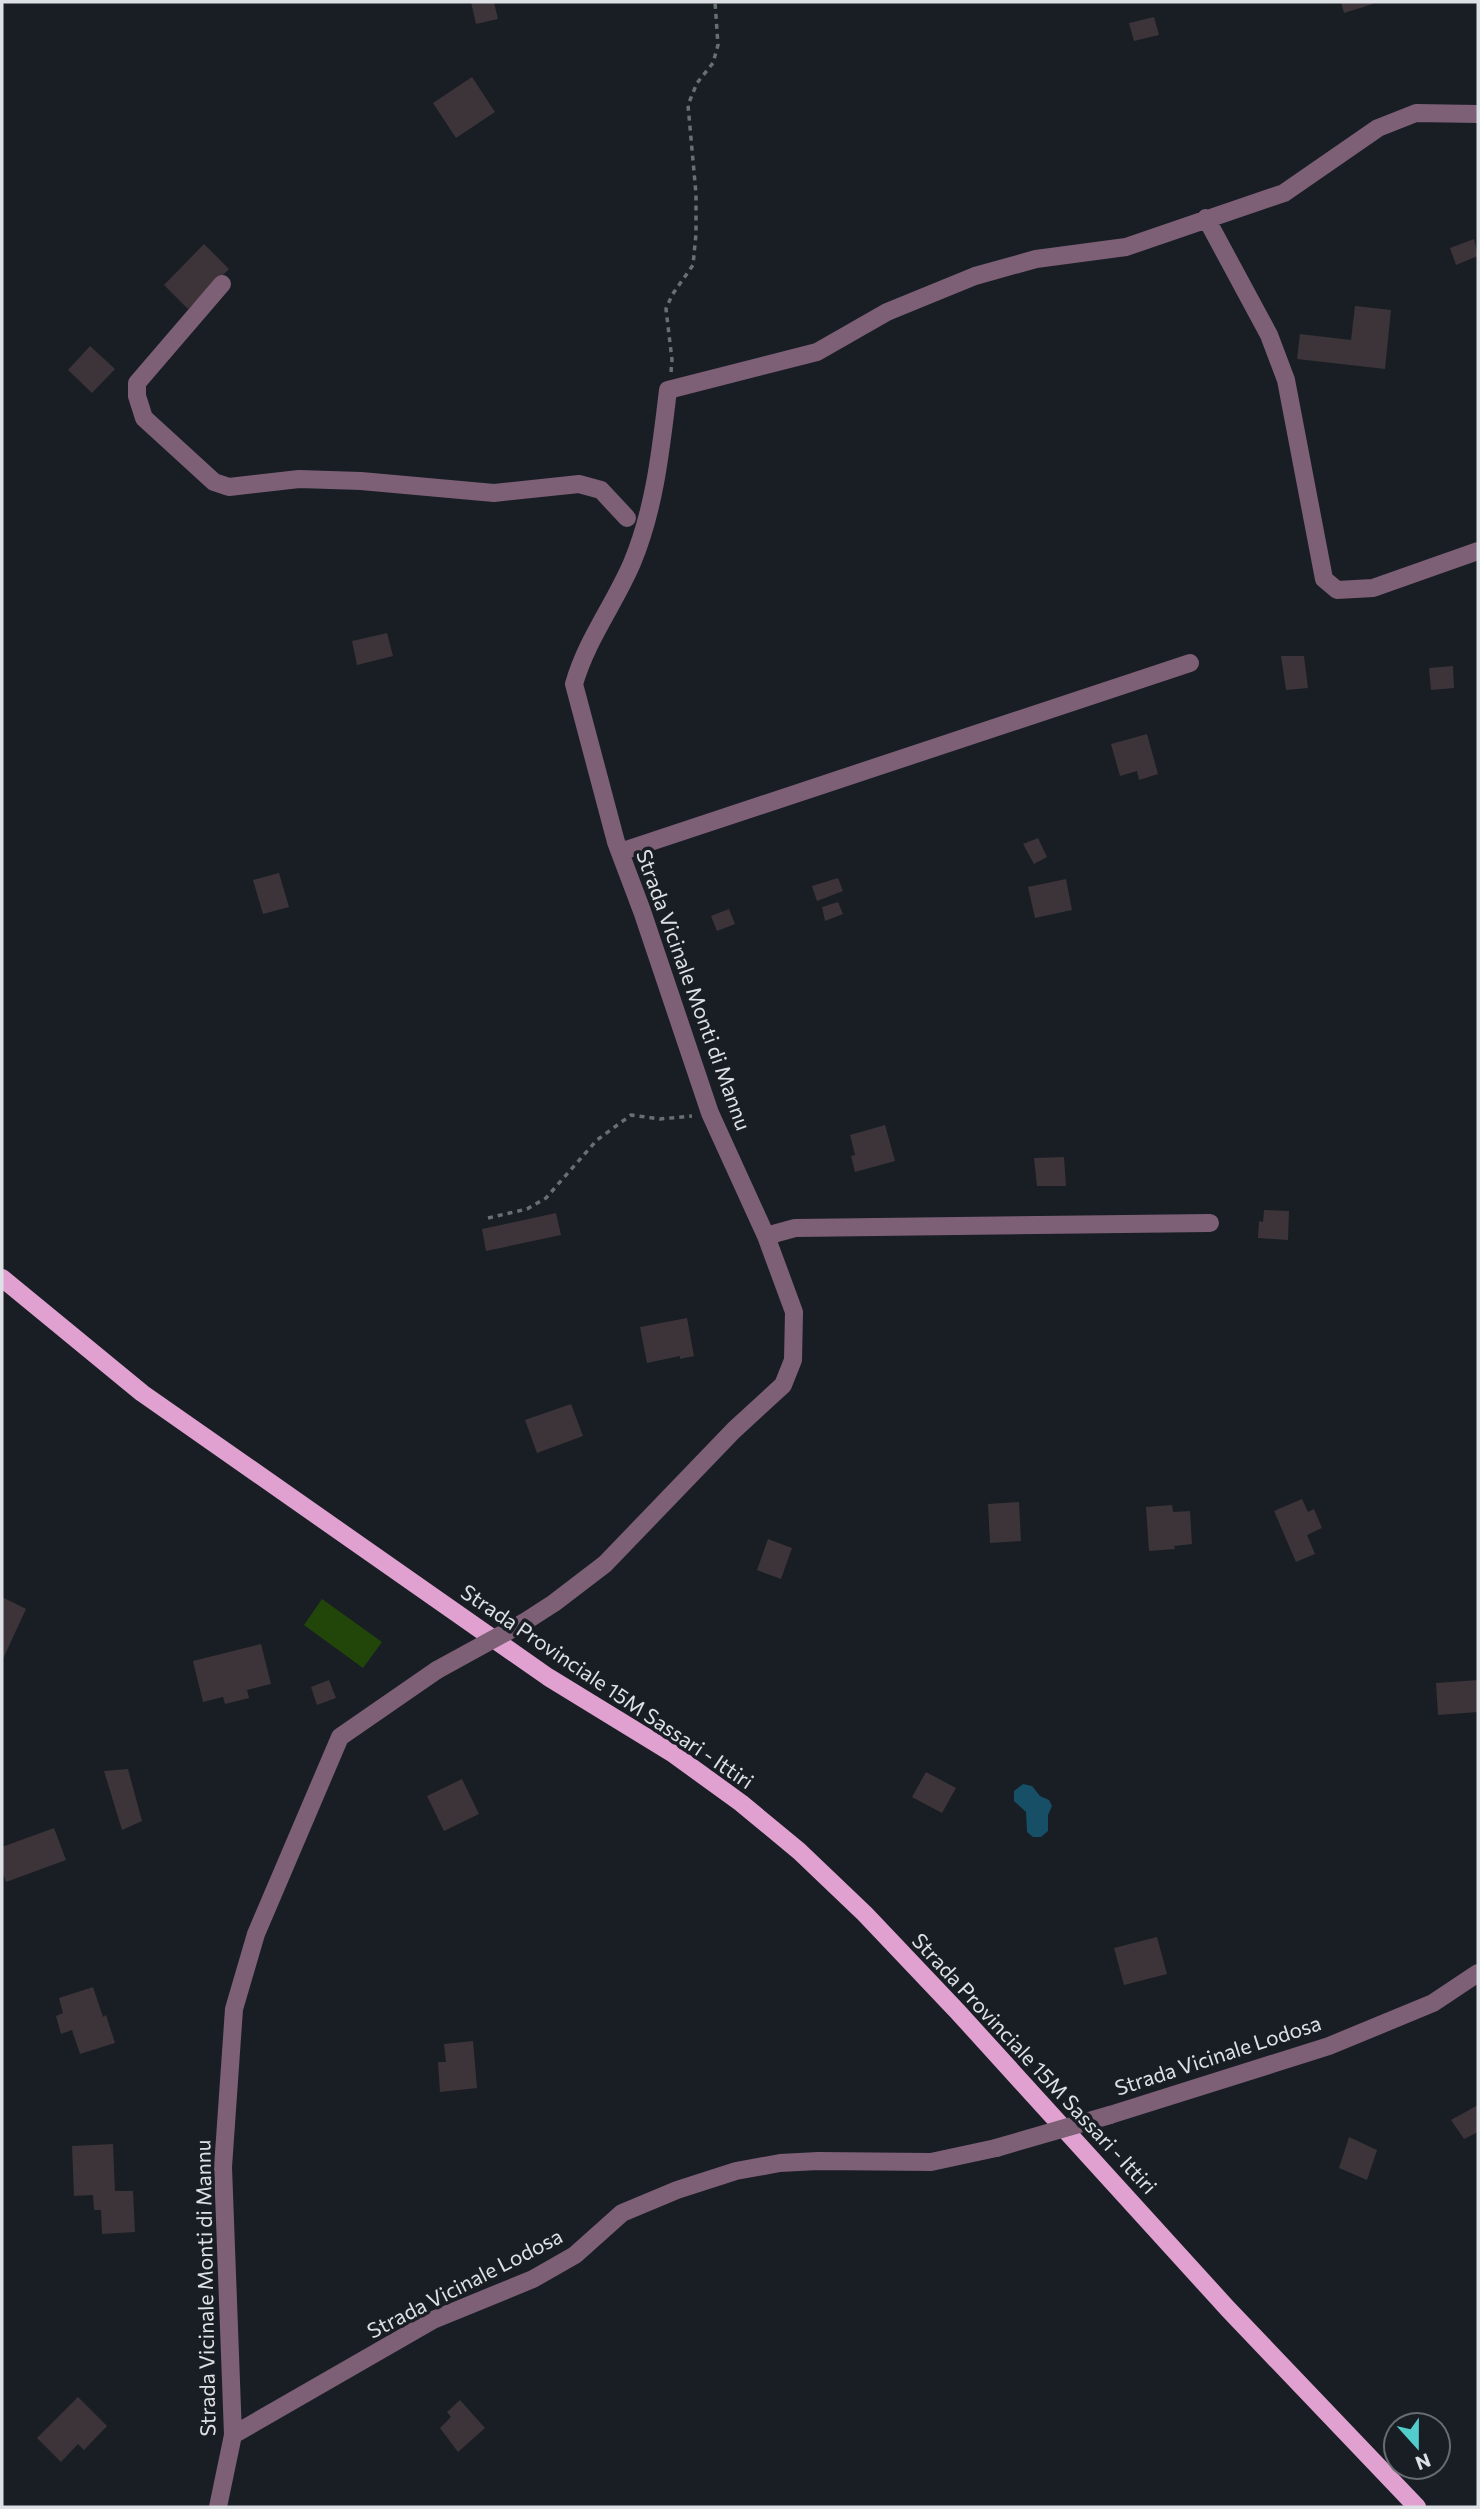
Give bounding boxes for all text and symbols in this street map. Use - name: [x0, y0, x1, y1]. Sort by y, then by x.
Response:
- street label: Strada Vicinale Monti di Mannu: [632, 846, 757, 1133]
- street label: Strada Provinciale 15M Sassari - Ittiri: [457, 1578, 759, 1793]
- street label: Strada Provinciale 15M Sassari - Ittiri: [908, 1927, 1163, 2199]
- street label: Strada Vicinale Lodosa: [1111, 2009, 1324, 2100]
- street label: Strada Vicinale Monti di Mannu: [189, 2139, 220, 2437]
- street label: Strada Vicinale Lodosa: [363, 2223, 566, 2343]
- north arrow: [1382, 2411, 1452, 2481]
- text: N: [1412, 2449, 1434, 2476]

